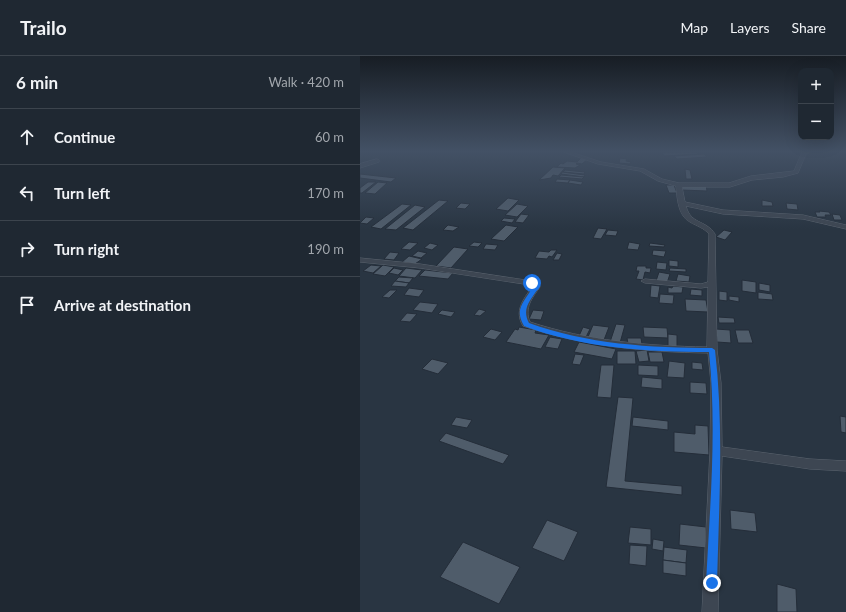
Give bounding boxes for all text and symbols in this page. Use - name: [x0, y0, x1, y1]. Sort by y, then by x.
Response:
- text: Trailo: [20, 16, 67, 39]
- text: Map: [680, 19, 708, 36]
- text: Layers: [730, 19, 770, 36]
- text: Share: [792, 19, 826, 36]
- map controls: [798, 68, 834, 140]
- button: +: [798, 68, 834, 104]
- text: 6 min: [16, 72, 58, 93]
- text: Walk · 420 m: [268, 74, 344, 90]
- button: −: [798, 104, 834, 140]
- icon: ahead: [16, 126, 38, 148]
- text: Continue: [54, 128, 115, 146]
- text: 60 m: [315, 129, 344, 145]
- icon: left: [16, 182, 38, 204]
- text: Turn left: [54, 184, 110, 202]
- text: 170 m: [307, 185, 344, 201]
- icon: right: [16, 238, 38, 260]
- text: Turn right: [54, 240, 119, 258]
- text: 190 m: [307, 241, 344, 257]
- route start: [523, 274, 541, 292]
- icon: arrive: [16, 294, 38, 316]
- text: Arrive at destination: [54, 296, 191, 314]
- route end: [703, 574, 721, 592]

